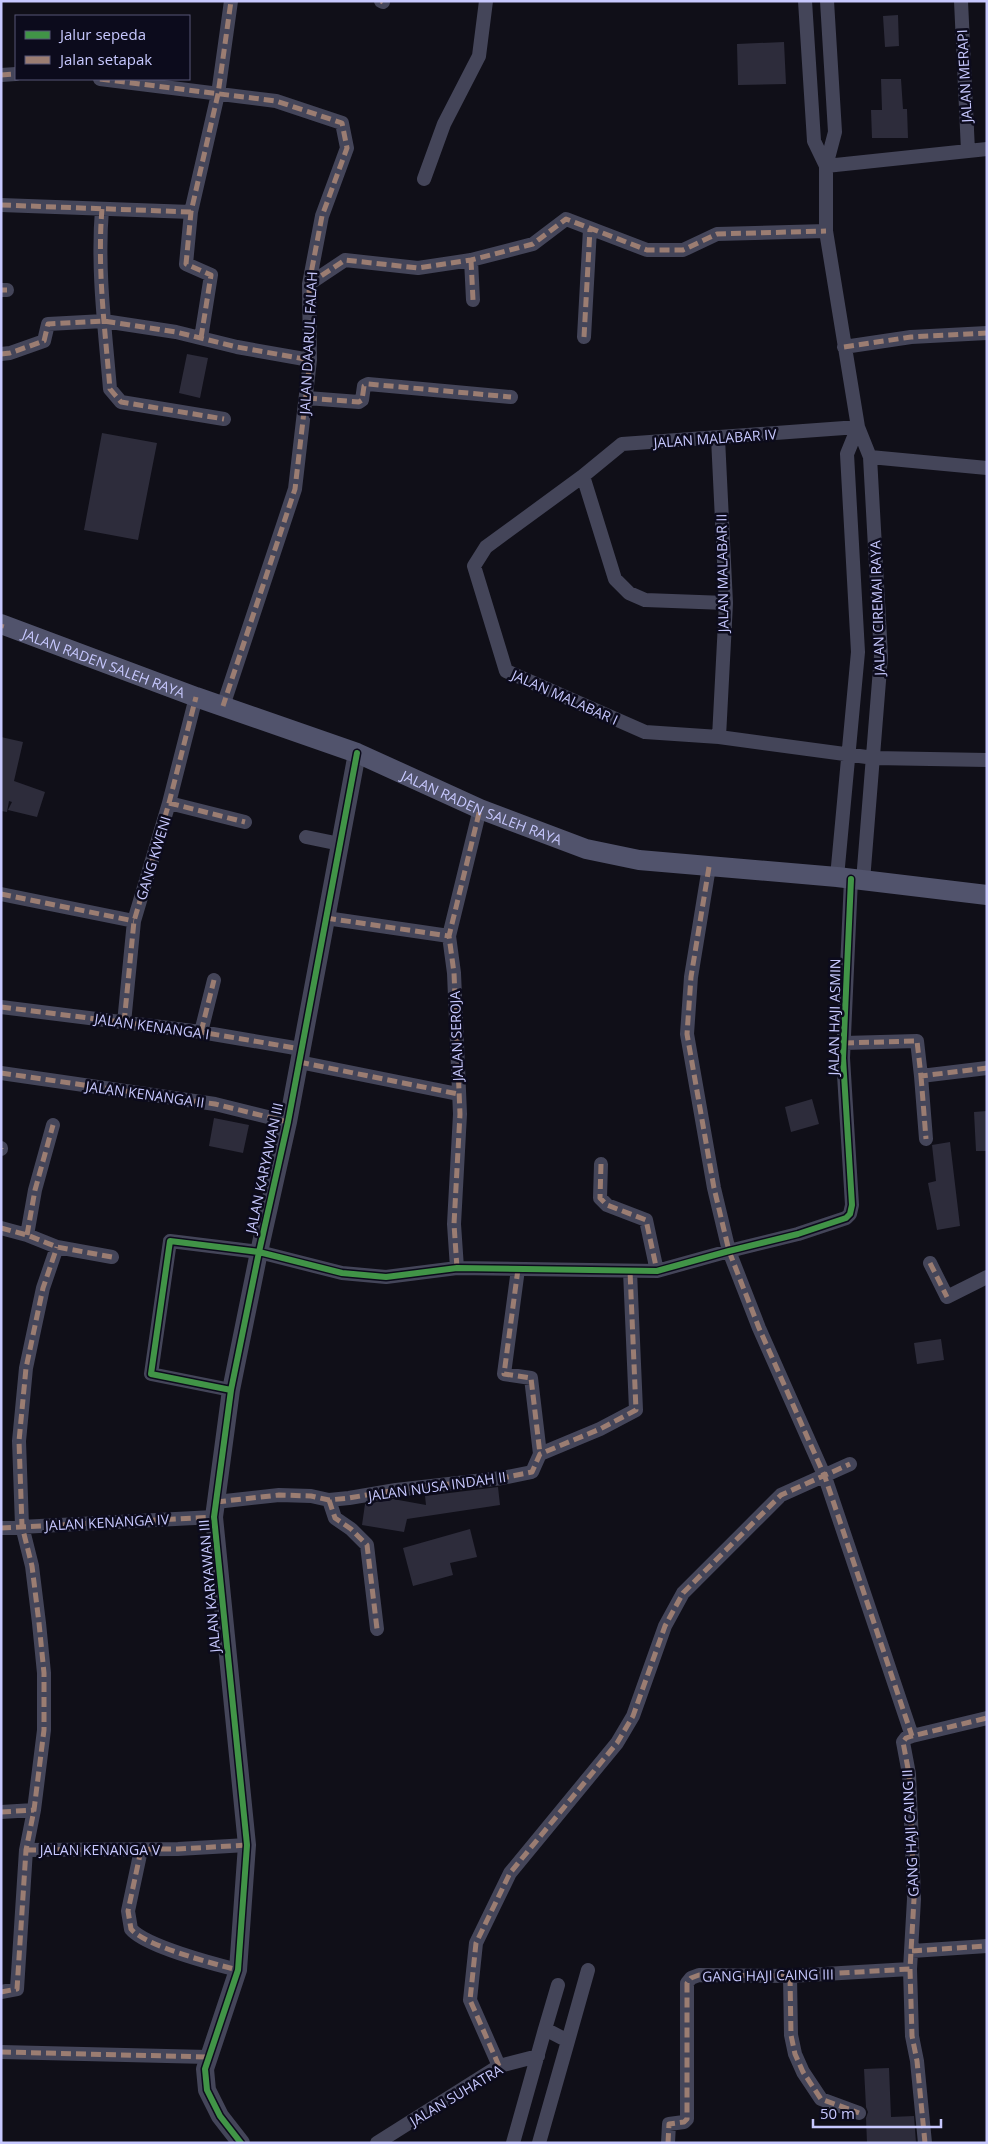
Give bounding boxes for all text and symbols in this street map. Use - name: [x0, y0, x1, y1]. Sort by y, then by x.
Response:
- legend: [15, 15, 190, 80]
- text: Jalur sepeda: [58, 24, 146, 44]
- street label: JALAN MERAPI: [952, 29, 976, 125]
- text: Jalan setapak: [58, 49, 152, 69]
- street label: JALAN DAARUL FALAH: [295, 271, 321, 417]
- street label: JALAN MALABAR IV: [651, 424, 778, 452]
- street label: JALAN MALABAR II: [711, 514, 733, 634]
- street label: JALAN CIREMAI RAYA: [865, 540, 889, 678]
- street label: JALAN RADEN SALEH RAYA: [18, 623, 188, 702]
- street label: JALAN MALABAR I: [507, 664, 621, 729]
- street label: JALAN RADEN SALEH RAYA: [397, 764, 565, 849]
- street label: GANG KWENI: [131, 814, 175, 902]
- street label: JALAN HAJI ASMIN: [823, 958, 845, 1078]
- street label: JALAN SEROJA: [445, 990, 467, 1084]
- street label: JALAN KENANGA I: [91, 1008, 211, 1043]
- street label: JALAN KENANGA II: [82, 1076, 206, 1112]
- street label: JALAN KARYAWAN III: [240, 1101, 287, 1237]
- street label: JALAN NUSA INDAH II: [365, 1467, 507, 1505]
- street label: JALAN KENANGA IV: [43, 1509, 170, 1535]
- street label: JALAN KARYAWAN III: [194, 1519, 224, 1655]
- street label: GANG HAJI CAING II: [897, 1769, 923, 1897]
- street label: JALAN KENANGA V: [38, 1840, 161, 1859]
- street label: GANG HAJI CAING III: [702, 1964, 834, 1986]
- street label: JALAN SUHATRA: [404, 2060, 506, 2131]
- scale bar: [813, 2096, 940, 2128]
- text: 50 m: [820, 2103, 855, 2123]

